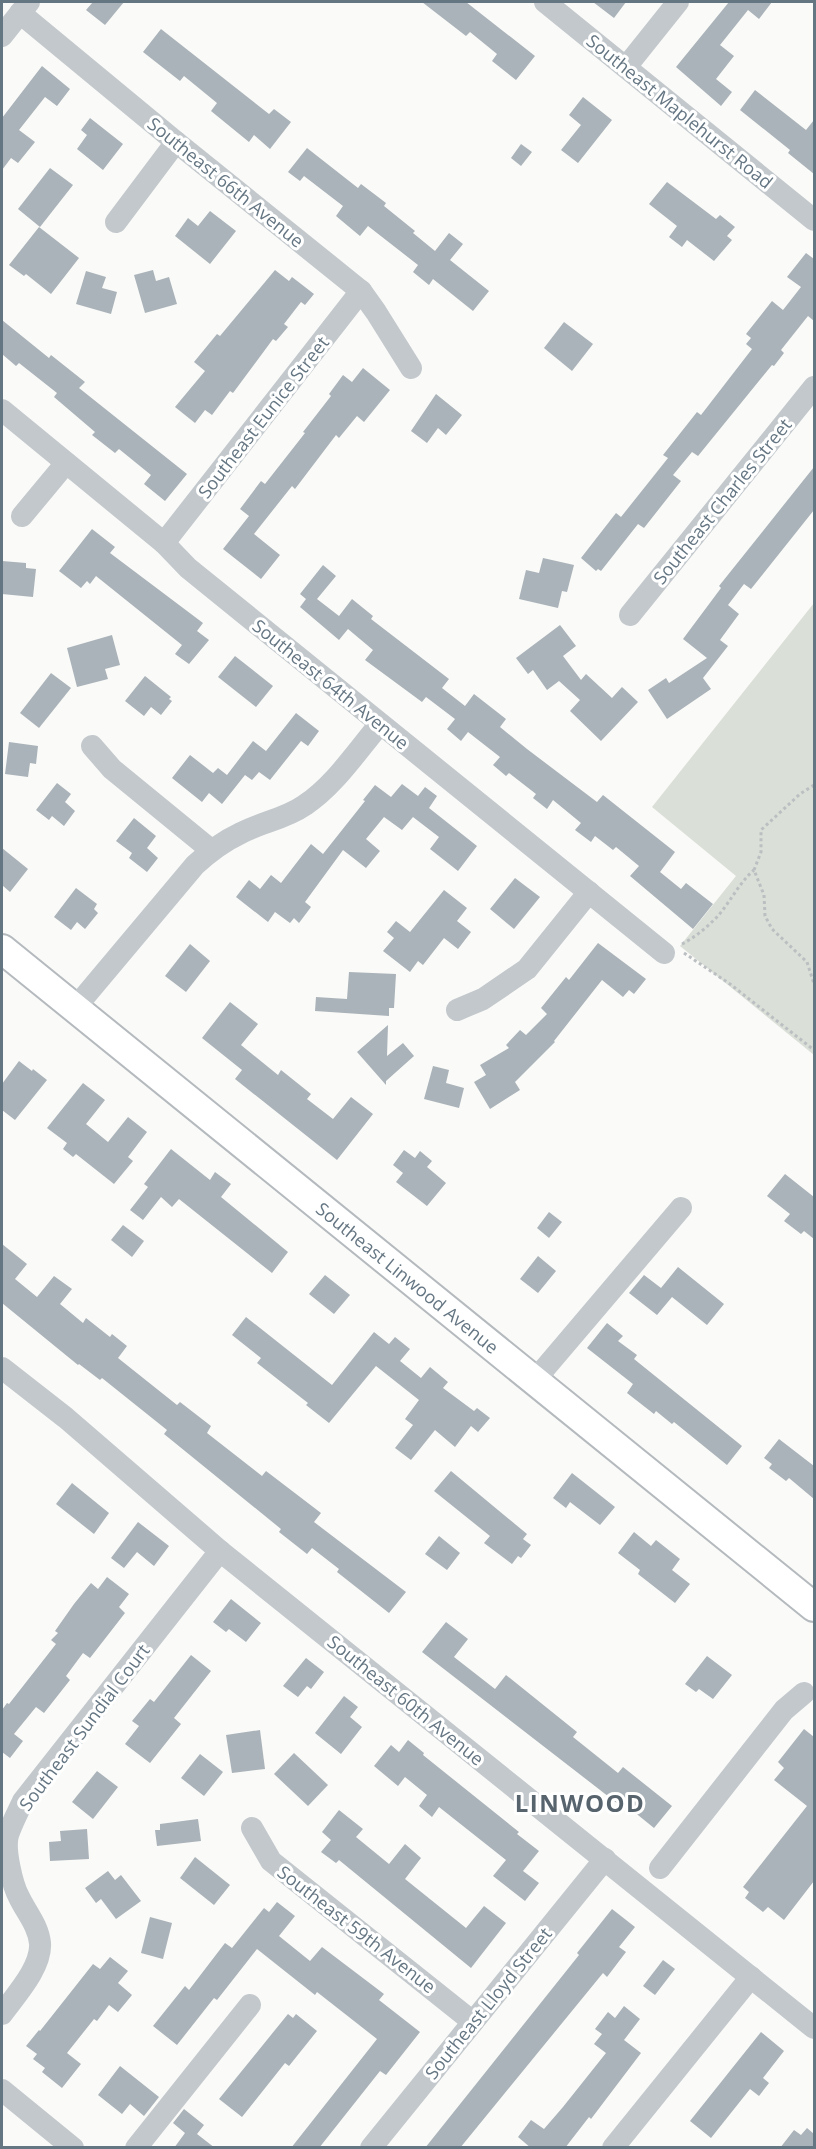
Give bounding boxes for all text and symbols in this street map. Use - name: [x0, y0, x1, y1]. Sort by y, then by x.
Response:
- street label: Southeast Maplehurst Road: [582, 28, 778, 194]
- street label: Southeast 66th Avenue: [143, 112, 309, 252]
- street label: Southeast Eunice Street: [192, 331, 334, 503]
- street label: Southeast Charles Street: [648, 413, 796, 589]
- street label: Southeast 64th Avenue: [248, 614, 414, 754]
- street label: Southeast Linwood Avenue: [311, 1197, 504, 1359]
- street label: Southeast 60th Avenue: [323, 1630, 489, 1770]
- street label: Southeast Sundial Court: [13, 1639, 155, 1815]
- district label: LINWOOD: [515, 1786, 645, 1819]
- street label: Southeast 59th Avenue: [273, 1860, 441, 1998]
- street label: Southeast Lloyd Street: [419, 1922, 557, 2084]

